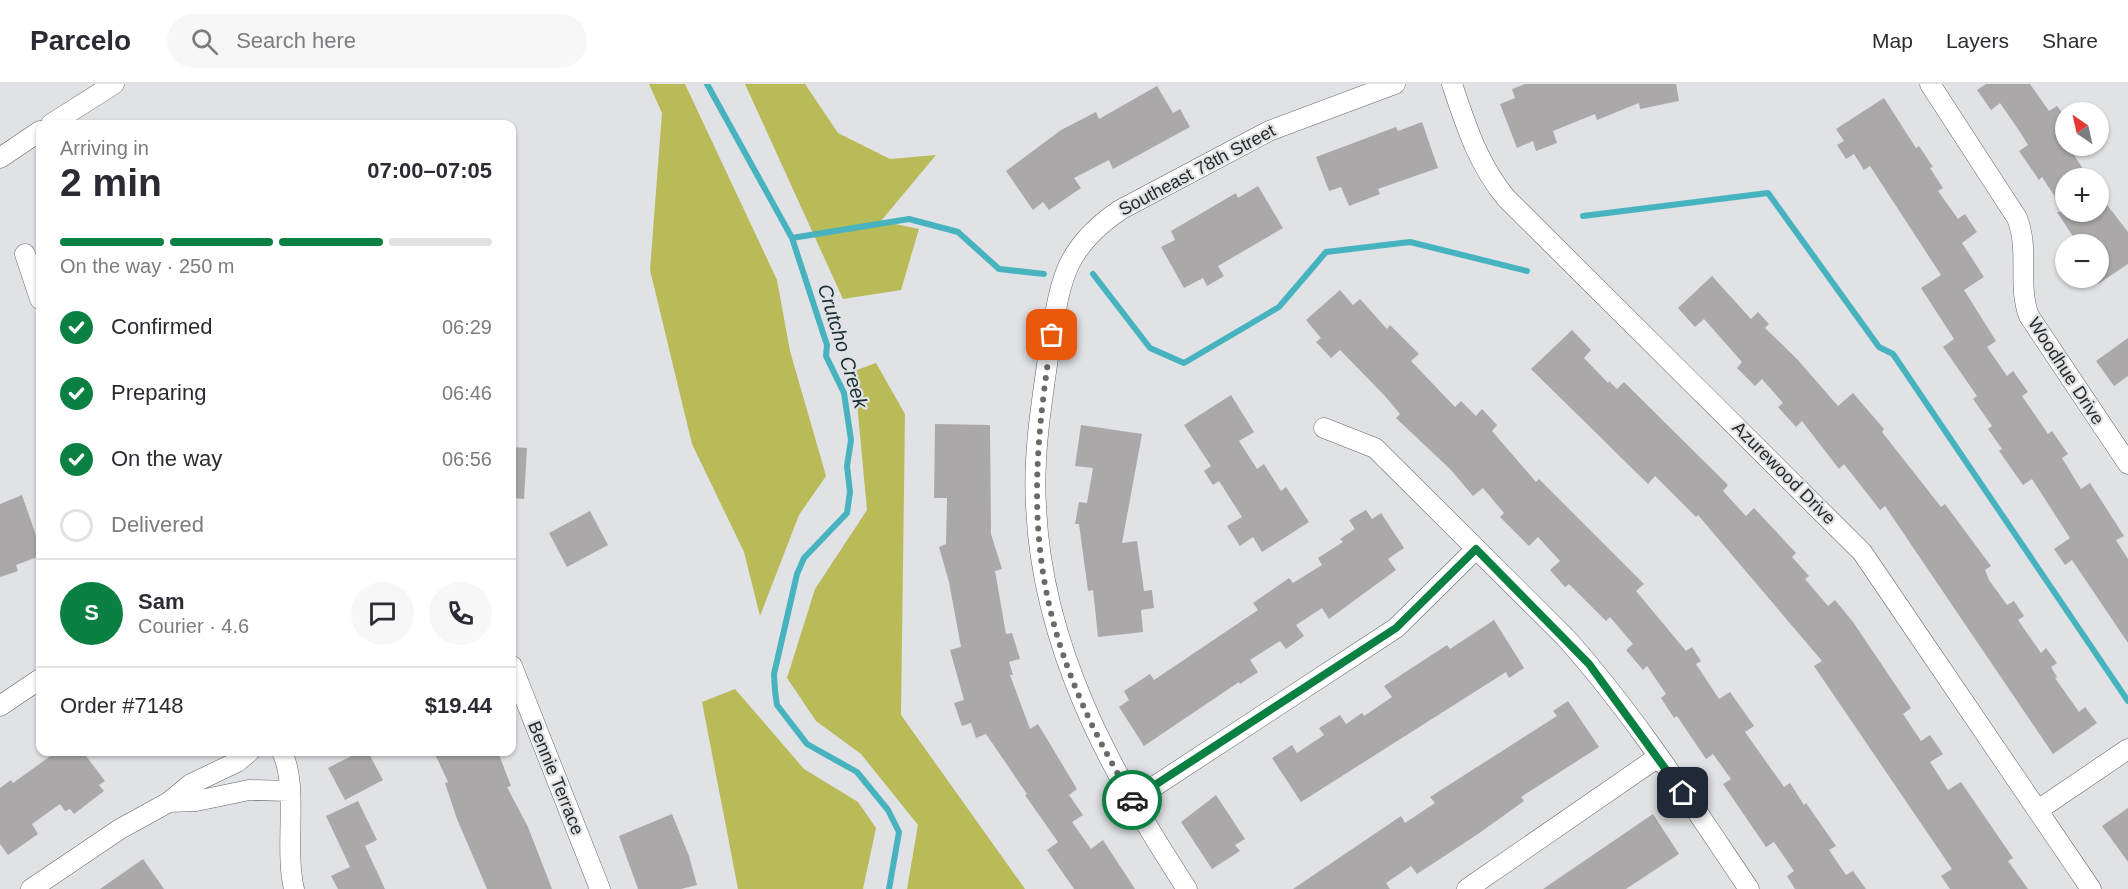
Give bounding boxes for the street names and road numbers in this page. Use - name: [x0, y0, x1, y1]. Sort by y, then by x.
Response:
- street label: Southeast 78th Street: [1115, 120, 1279, 220]
- street label: Woodhue Drive: [2024, 314, 2108, 428]
- street label: Azurewood Drive: [1728, 417, 1840, 529]
- street label: Bennie Terrace: [524, 718, 588, 838]

